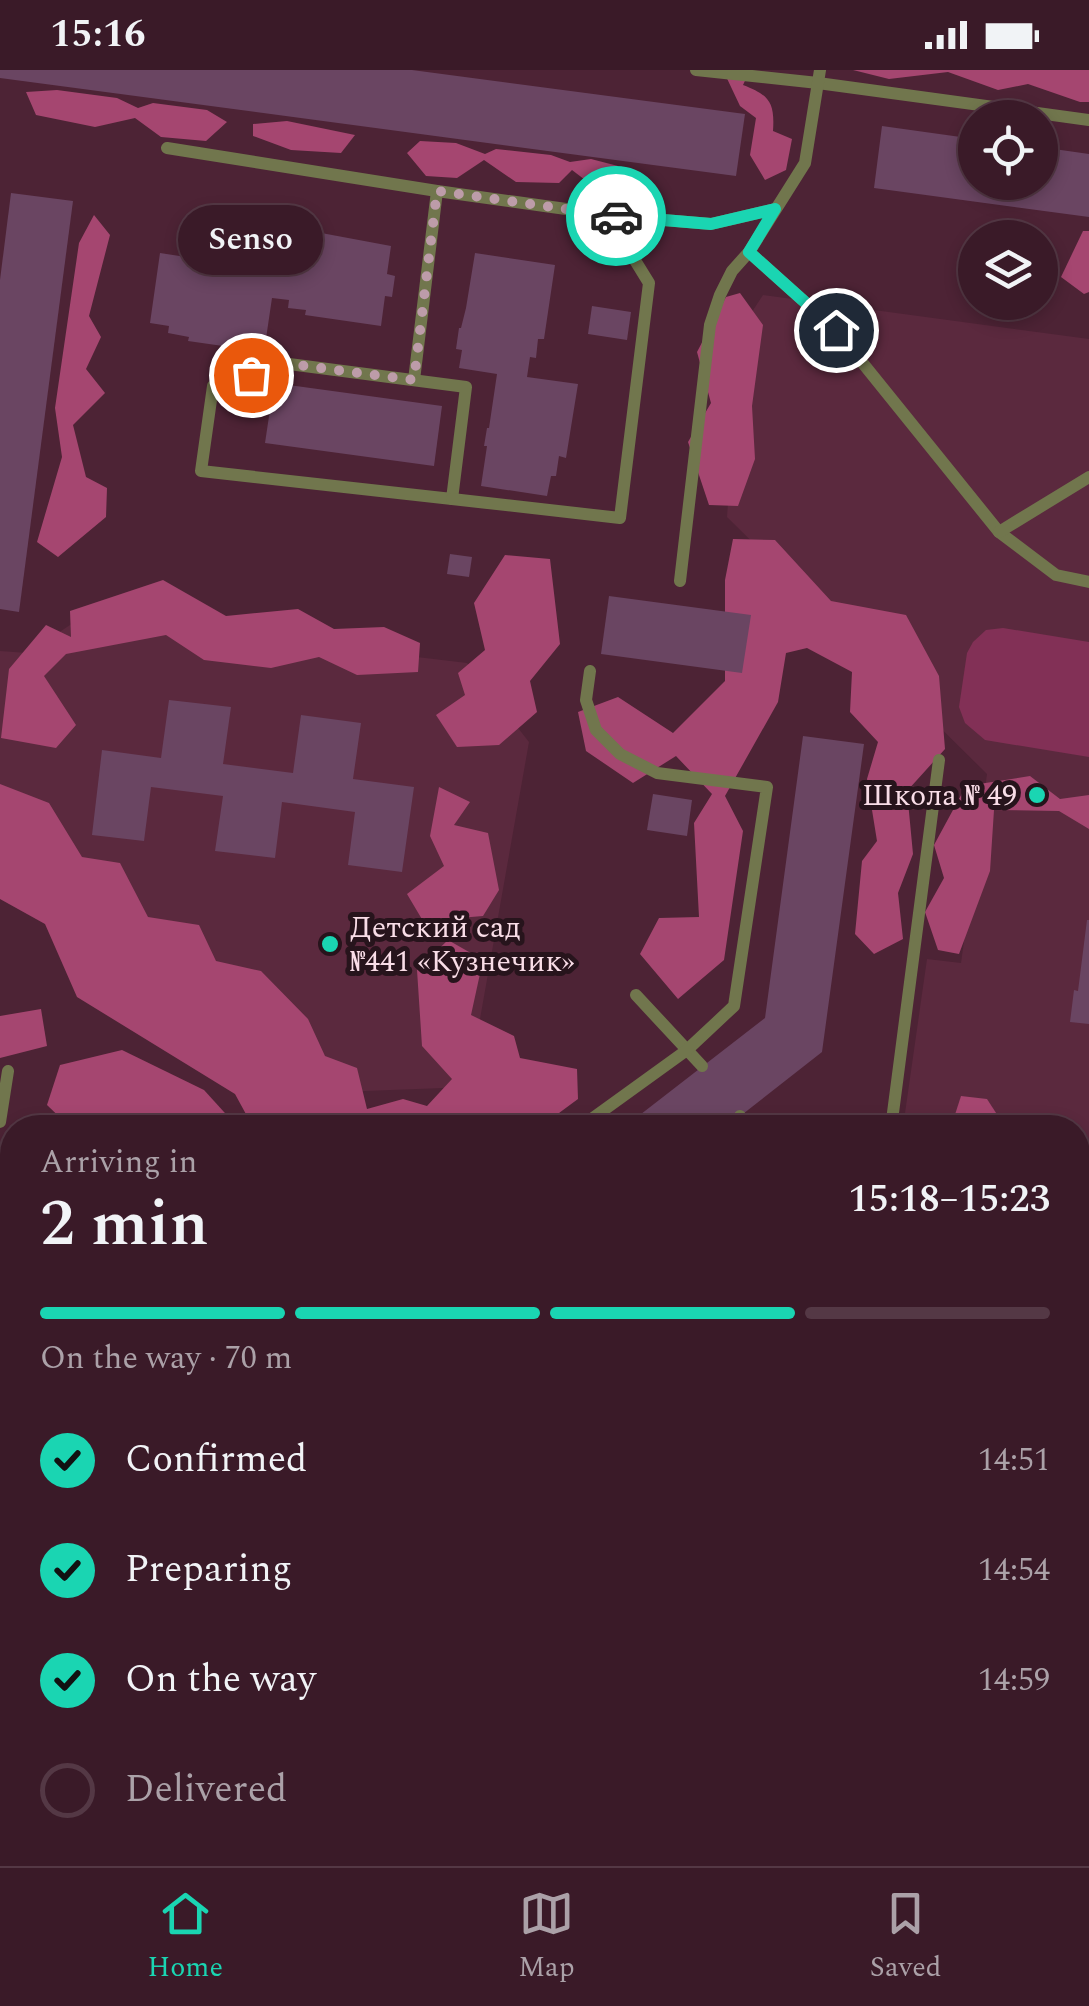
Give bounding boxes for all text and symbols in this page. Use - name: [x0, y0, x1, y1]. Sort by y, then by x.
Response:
- text: 15:16: [50, 6, 145, 64]
- map controls: [958, 100, 1058, 320]
- button: locate: [958, 100, 1058, 200]
- courier: [566, 166, 666, 266]
- icon: car: [589, 189, 644, 244]
- callout: Senso: [178, 205, 324, 275]
- text: Senso: [208, 215, 293, 264]
- button: layers: [958, 220, 1058, 320]
- pin: [794, 288, 879, 373]
- icon: home: [809, 303, 864, 358]
- pin: [209, 333, 294, 418]
- icon: bag: [224, 348, 279, 403]
- place label: Школа № 49: [862, 773, 1017, 819]
- marker: Школа № 49: [1026, 784, 1048, 806]
- place label: Детский сад №441 «Кузнечик»: [350, 905, 575, 985]
- marker: Детский сад №441 «Кузнечик»: [319, 933, 341, 955]
- text: Arriving in: [40, 1138, 197, 1187]
- text: 15:18–15:23: [848, 1171, 1050, 1229]
- text: 2 min: [40, 1175, 209, 1274]
- text: On the way · 70 m: [40, 1334, 292, 1383]
- text: Confirmed: [125, 1431, 307, 1489]
- icon: check: [40, 1433, 95, 1488]
- text: 14:51: [978, 1436, 1050, 1485]
- text: Preparing: [125, 1541, 292, 1599]
- icon: check: [40, 1543, 95, 1598]
- text: 14:54: [978, 1546, 1050, 1595]
- text: On the way: [125, 1651, 316, 1709]
- icon: check: [40, 1653, 95, 1708]
- text: 14:59: [978, 1656, 1050, 1705]
- text: Delivered: [125, 1761, 287, 1819]
- tab: Home: [148, 1886, 223, 1989]
- tab: Map: [518, 1886, 575, 1989]
- tab: Saved: [870, 1886, 941, 1989]

